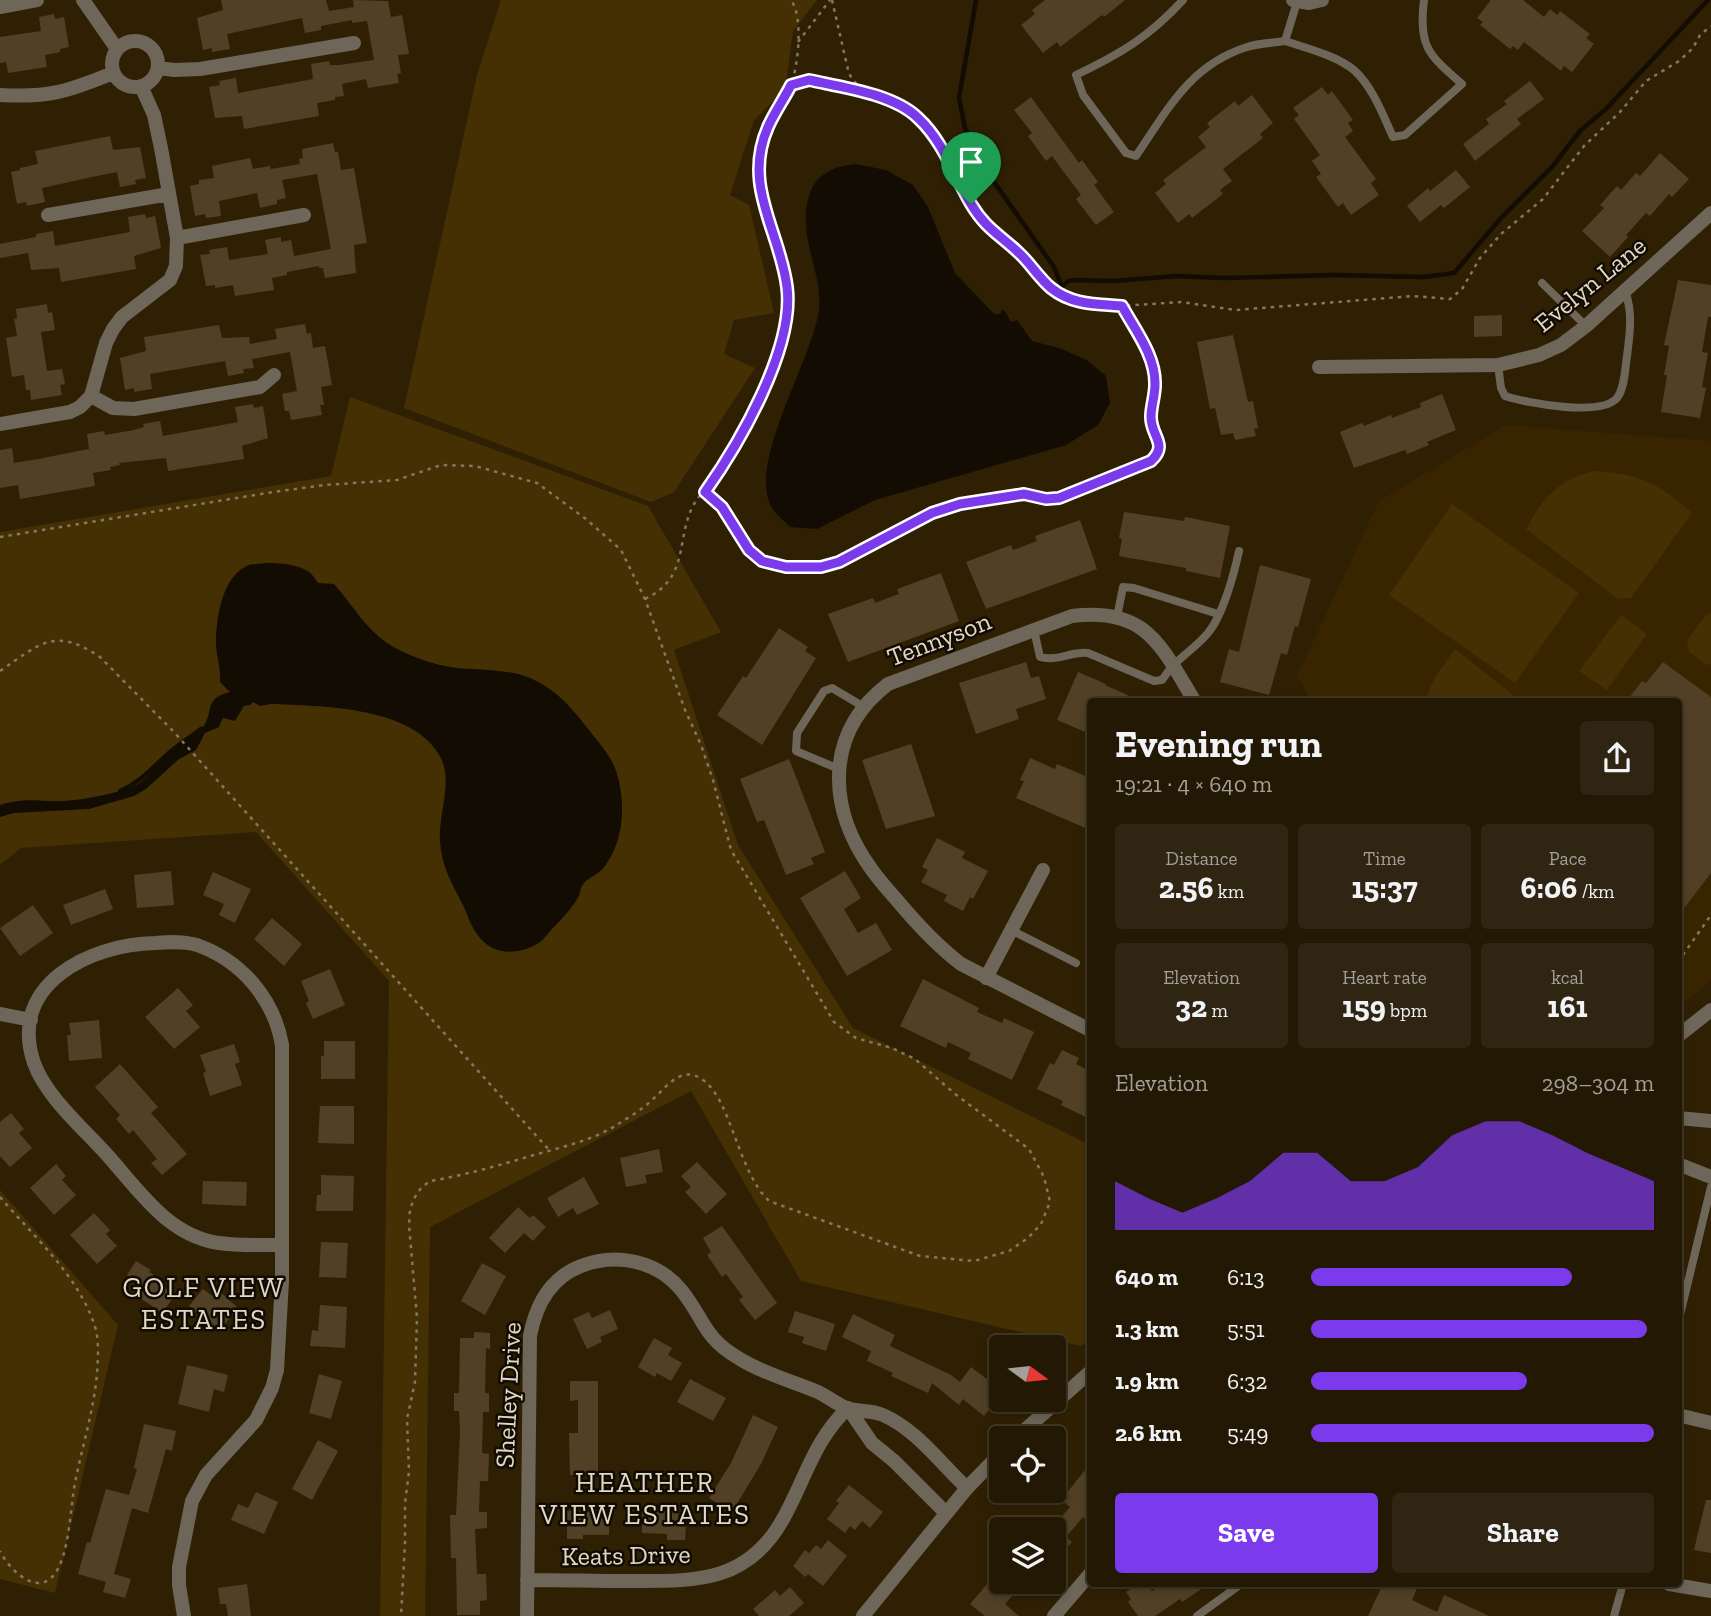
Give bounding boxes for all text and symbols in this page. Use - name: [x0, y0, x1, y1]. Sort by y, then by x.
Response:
- pin: [941, 132, 1001, 204]
- icon: arrive: [952, 143, 990, 181]
- street label: Evelyn Lane: [1528, 229, 1652, 339]
- street label: Tennyson: [883, 605, 995, 673]
- text: Evening run: [1115, 721, 1322, 767]
- button: share: [1580, 721, 1654, 795]
- text: 19:21 · 4 × 640 m: [1115, 770, 1272, 798]
- text: Distance: [1166, 847, 1237, 870]
- text: Time: [1363, 847, 1406, 870]
- text: Pace: [1549, 847, 1586, 870]
- text: 2.56: [1159, 870, 1214, 906]
- text: 15:37: [1351, 870, 1418, 906]
- text: 6:06: [1521, 870, 1577, 906]
- text: km: [1214, 880, 1244, 903]
- text: /km: [1577, 880, 1614, 903]
- text: Elevation: [1163, 966, 1240, 989]
- text: Heart rate: [1342, 966, 1427, 989]
- text: kcal: [1551, 966, 1584, 989]
- text: 32: [1175, 989, 1207, 1025]
- text: 159: [1342, 989, 1386, 1025]
- text: 161: [1547, 989, 1588, 1025]
- text: m: [1207, 999, 1228, 1022]
- text: bpm: [1386, 999, 1427, 1022]
- text: Elevation: [1115, 1069, 1208, 1097]
- text: 298–304 m: [1542, 1069, 1654, 1097]
- text: 640 m: [1115, 1263, 1178, 1291]
- text: 6:13: [1227, 1263, 1264, 1291]
- district label: GOLF VIEW ESTATES: [123, 1271, 285, 1336]
- text: 1.3 km: [1115, 1315, 1179, 1343]
- text: 5:51: [1227, 1315, 1265, 1343]
- street label: Shelley Drive: [488, 1321, 528, 1469]
- north arrow: [989, 1335, 1066, 1412]
- map controls: [989, 1335, 1066, 1594]
- text: 1.9 km: [1115, 1367, 1179, 1395]
- text: 6:32: [1227, 1367, 1267, 1395]
- text: 2.6 km: [1115, 1419, 1182, 1447]
- text: 5:49: [1227, 1419, 1269, 1447]
- button: locate: [989, 1426, 1066, 1503]
- district label: HEATHER VIEW ESTATES: [538, 1466, 751, 1531]
- button: Save: [1115, 1493, 1378, 1573]
- button: Share: [1392, 1493, 1654, 1573]
- button: layers: [989, 1517, 1066, 1594]
- street label: Keats Drive: [561, 1538, 691, 1572]

